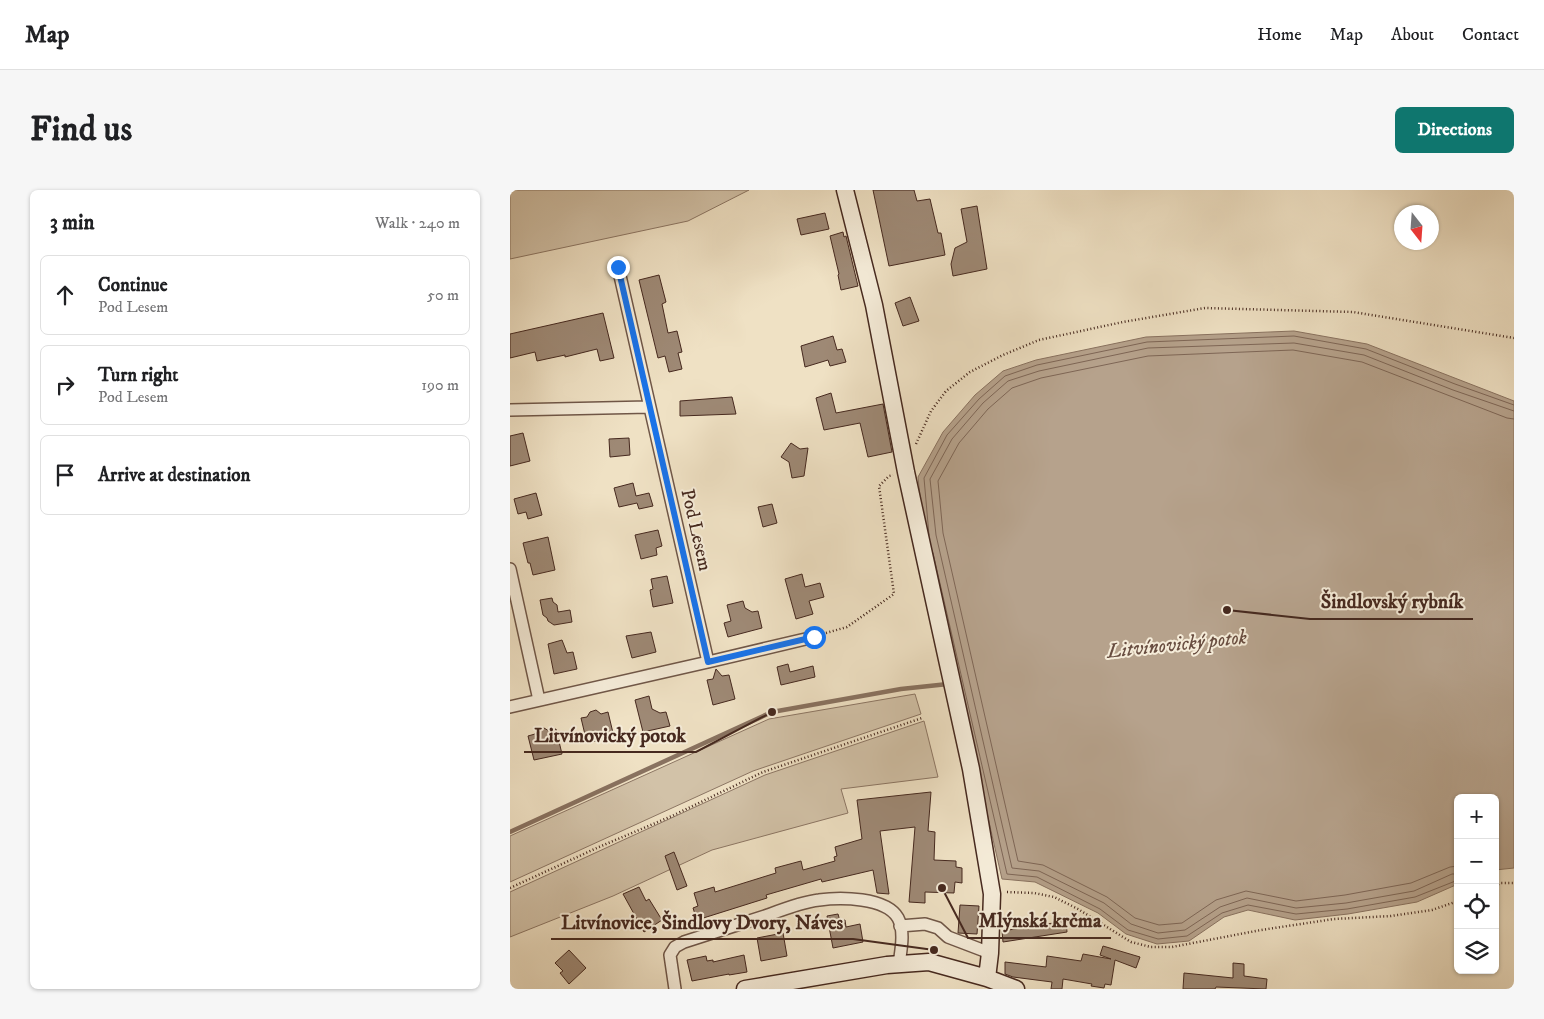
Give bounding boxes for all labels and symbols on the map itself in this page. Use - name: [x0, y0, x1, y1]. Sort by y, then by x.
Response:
- north arrow: [1394, 205, 1439, 250]
- route end: [607, 256, 630, 279]
- street label: Pod Lesem: [675, 487, 717, 573]
- callout: Šindlovský rybník: [1310, 584, 1473, 619]
- text: Šindlovský rybník: [1321, 589, 1464, 615]
- water label: Litvínovický potok: [1105, 625, 1249, 665]
- route start: [803, 626, 826, 649]
- callout: Litvínovický potok: [524, 717, 696, 752]
- text: Litvínovický potok: [534, 724, 687, 749]
- callout: Mlýnská krčma: [968, 903, 1111, 938]
- callout: Litvínovice, Šindlovy Dvory, Náves: [551, 904, 853, 939]
- text: Mlýnská krčma: [979, 909, 1102, 934]
- text: Litvínovice, Šindlovy Dvory, Náves: [561, 910, 843, 936]

